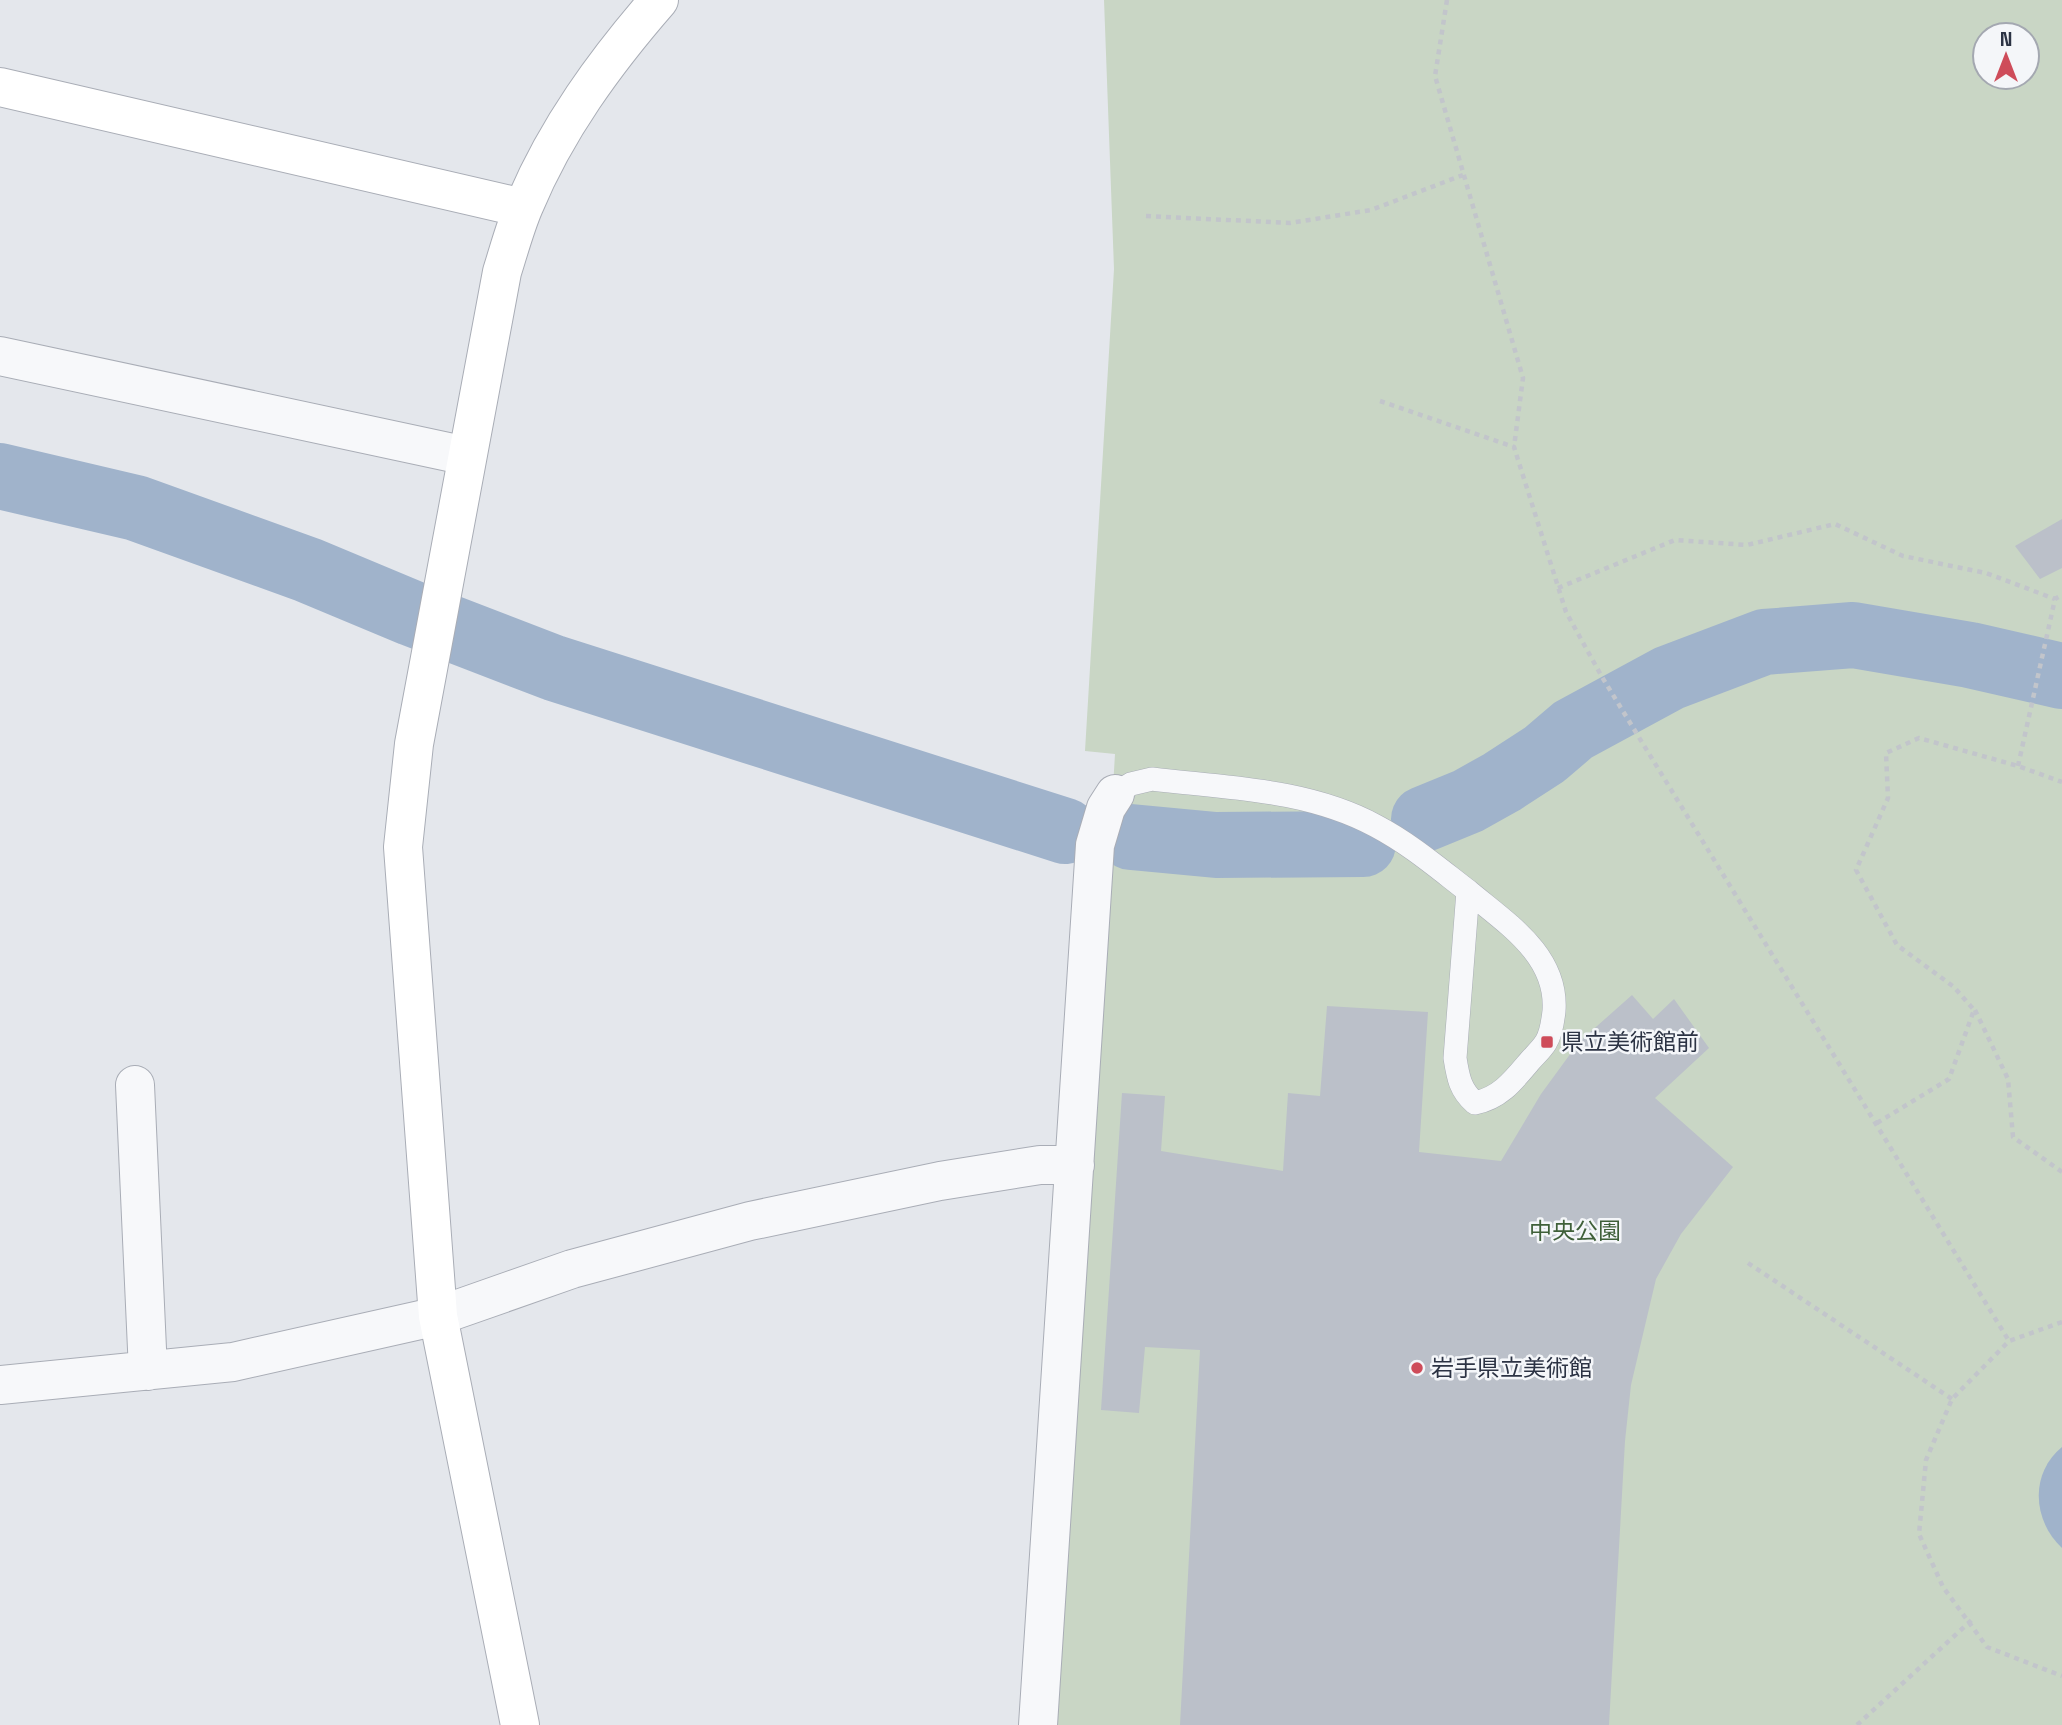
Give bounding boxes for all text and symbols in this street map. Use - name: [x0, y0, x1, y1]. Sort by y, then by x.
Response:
- north arrow: [1971, 21, 2041, 91]
- text: N: [2000, 27, 2012, 52]
- place label: 県立美術館前: [1561, 1027, 1699, 1057]
- marker: 県立美術館前: [1539, 1034, 1555, 1050]
- park label: 中央公園: [1529, 1216, 1621, 1246]
- place label: 岩手県立美術館: [1431, 1353, 1592, 1383]
- marker: 岩手県立美術館: [1409, 1360, 1425, 1376]

